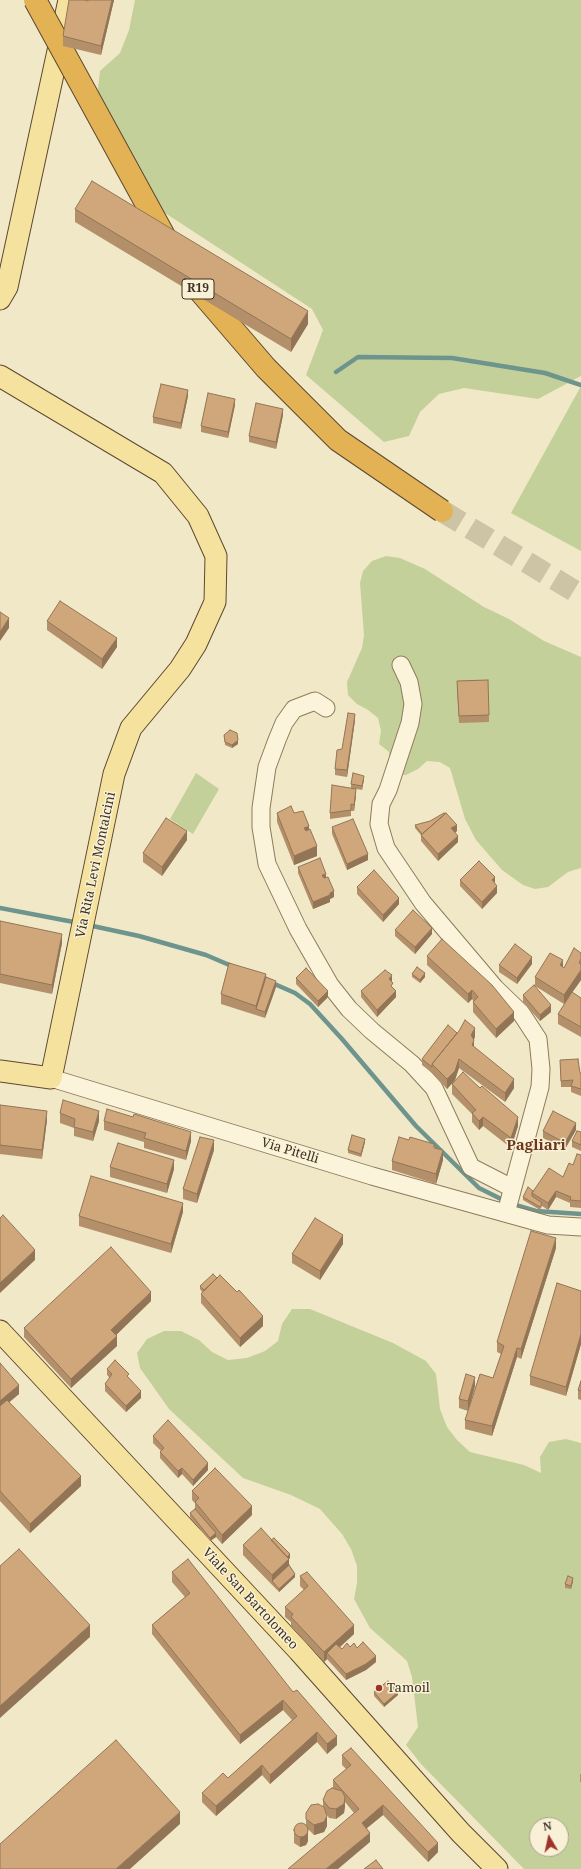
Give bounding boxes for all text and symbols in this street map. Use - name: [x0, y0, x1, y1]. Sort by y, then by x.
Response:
- road number: R19: [182, 279, 214, 299]
- street label: Via Rita Levi Montalcini: [73, 791, 119, 939]
- street label: Via Pitelli: [259, 1135, 321, 1167]
- district label: Pagliari: [506, 1137, 566, 1155]
- street label: Viale San Bartolomeo: [199, 1545, 301, 1653]
- place label: Tamoil: [387, 1680, 430, 1696]
- marker: Tamoil: [374, 1683, 384, 1693]
- north arrow: [529, 1817, 569, 1857]
- text: N: [542, 1818, 553, 1834]

